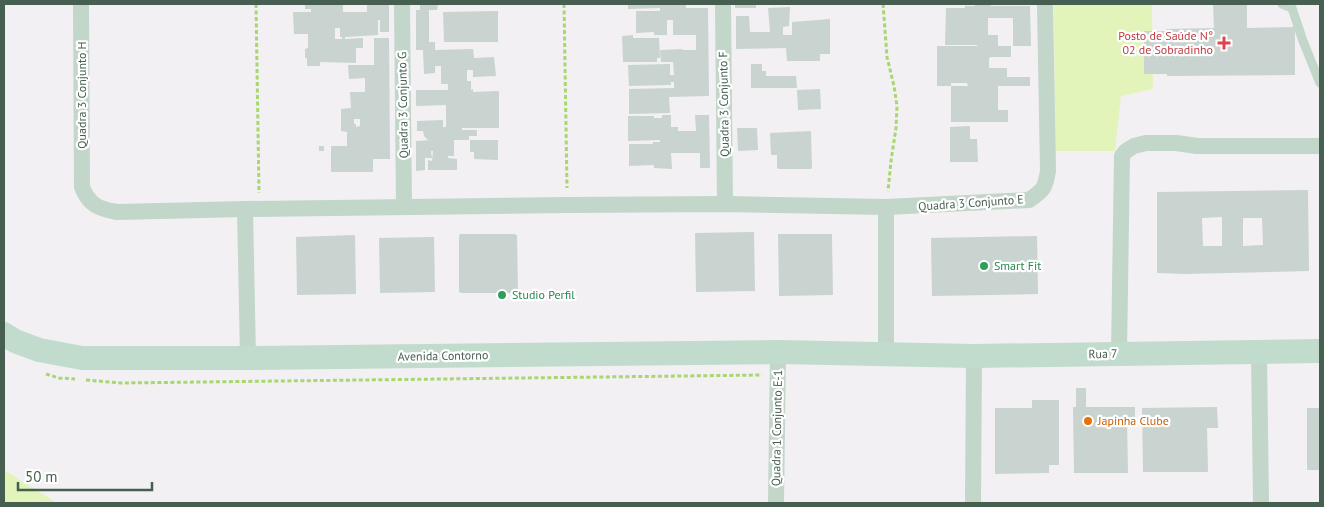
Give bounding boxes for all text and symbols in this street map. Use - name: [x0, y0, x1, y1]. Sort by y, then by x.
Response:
- place label: Posto de Saúde N° 02 de Sobradinho: [1118, 28, 1213, 57]
- marker: Posto de Saúde N° 02 de Sobradinho: [1217, 36, 1231, 50]
- street label: Quadra 3 Conjunto H: [74, 41, 89, 149]
- street label: Quadra 3 Conjunto F: [715, 51, 732, 157]
- street label: Quadra 3 Conjunto G: [394, 52, 411, 158]
- street label: Quadra 3 Conjunto E: [918, 191, 1024, 214]
- place label: Smart Fit: [994, 258, 1041, 273]
- marker: Smart Fit: [978, 260, 990, 272]
- place label: Studio Perfil: [512, 287, 575, 302]
- marker: Studio Perfil: [496, 289, 508, 301]
- street label: Rua 7: [1088, 346, 1118, 361]
- street label: Avenida Contorno: [398, 347, 488, 364]
- street label: Quadra 1 Conjunto E-1: [768, 370, 785, 486]
- place label: Japinha Clube: [1097, 413, 1169, 428]
- marker: Japinha Clube: [1082, 415, 1094, 427]
- scale bar: [18, 460, 151, 492]
- text: 50 m: [25, 467, 58, 486]

